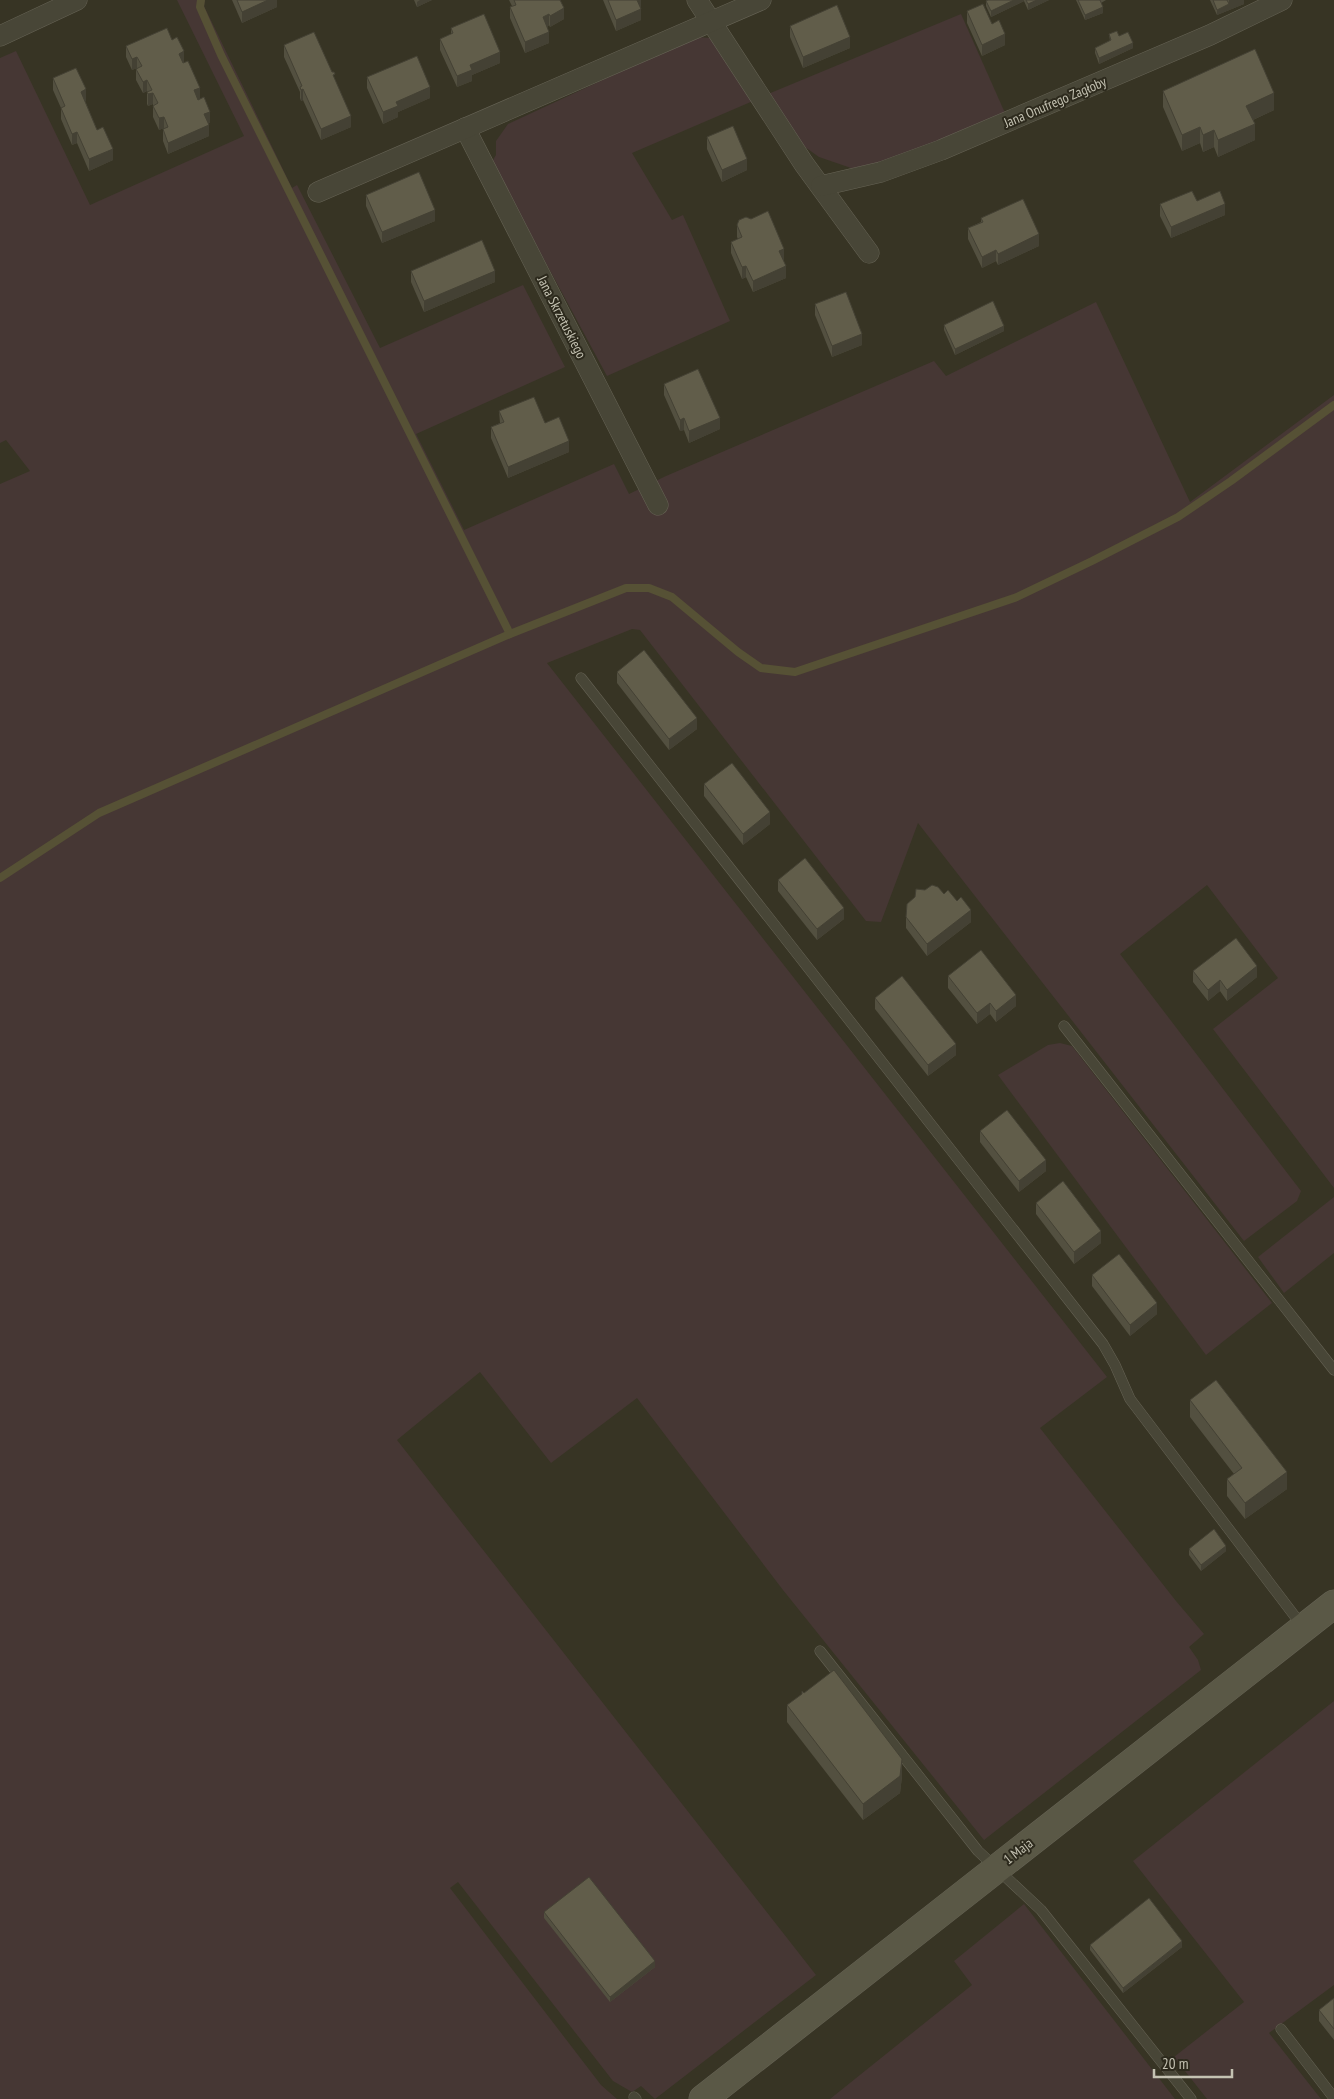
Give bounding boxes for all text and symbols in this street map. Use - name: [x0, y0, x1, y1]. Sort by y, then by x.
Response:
- street label: Jana Onufrego Zagłoby: [1000, 72, 1110, 132]
- street label: Jana Skrzetuskiego: [533, 272, 591, 361]
- street label: 1 Maja: [1000, 1834, 1036, 1868]
- scale bar: [1154, 2046, 1232, 2078]
- text: 20 m: [1162, 2054, 1188, 2073]

